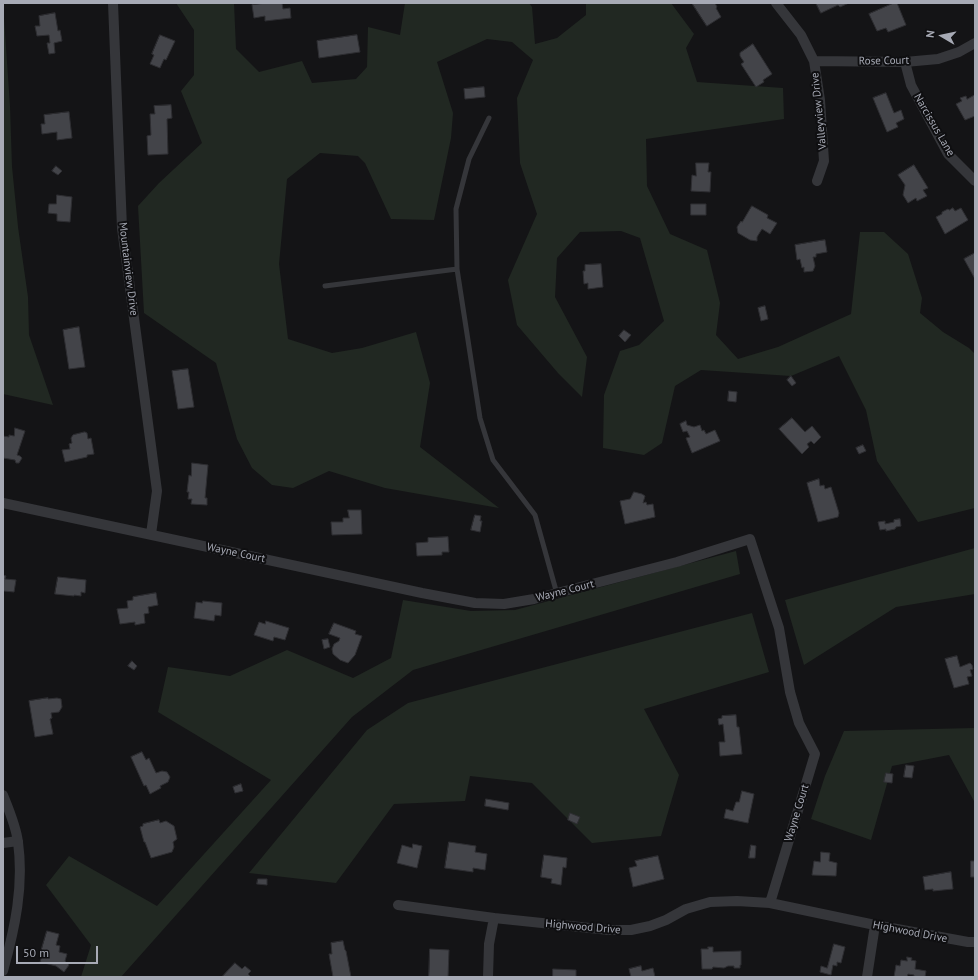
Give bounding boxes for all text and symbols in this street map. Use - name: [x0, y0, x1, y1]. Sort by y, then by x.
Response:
- north arrow: [922, 16, 962, 56]
- text: N: [923, 29, 938, 39]
- street label: Rose Court: [859, 54, 909, 68]
- street label: Valleyview Drive: [808, 72, 830, 150]
- street label: Narcissus Lane: [911, 91, 957, 159]
- street label: Mountainview Drive: [116, 222, 140, 316]
- street label: Wayne Court: [206, 540, 266, 566]
- street label: Wayne Court: [535, 577, 595, 605]
- street label: Wayne Court: [782, 783, 812, 843]
- street label: Highwood Drive: [545, 917, 621, 937]
- street label: Highwood Drive: [872, 918, 948, 946]
- scale bar: [18, 938, 100, 964]
- text: 50 m: [23, 945, 49, 960]

